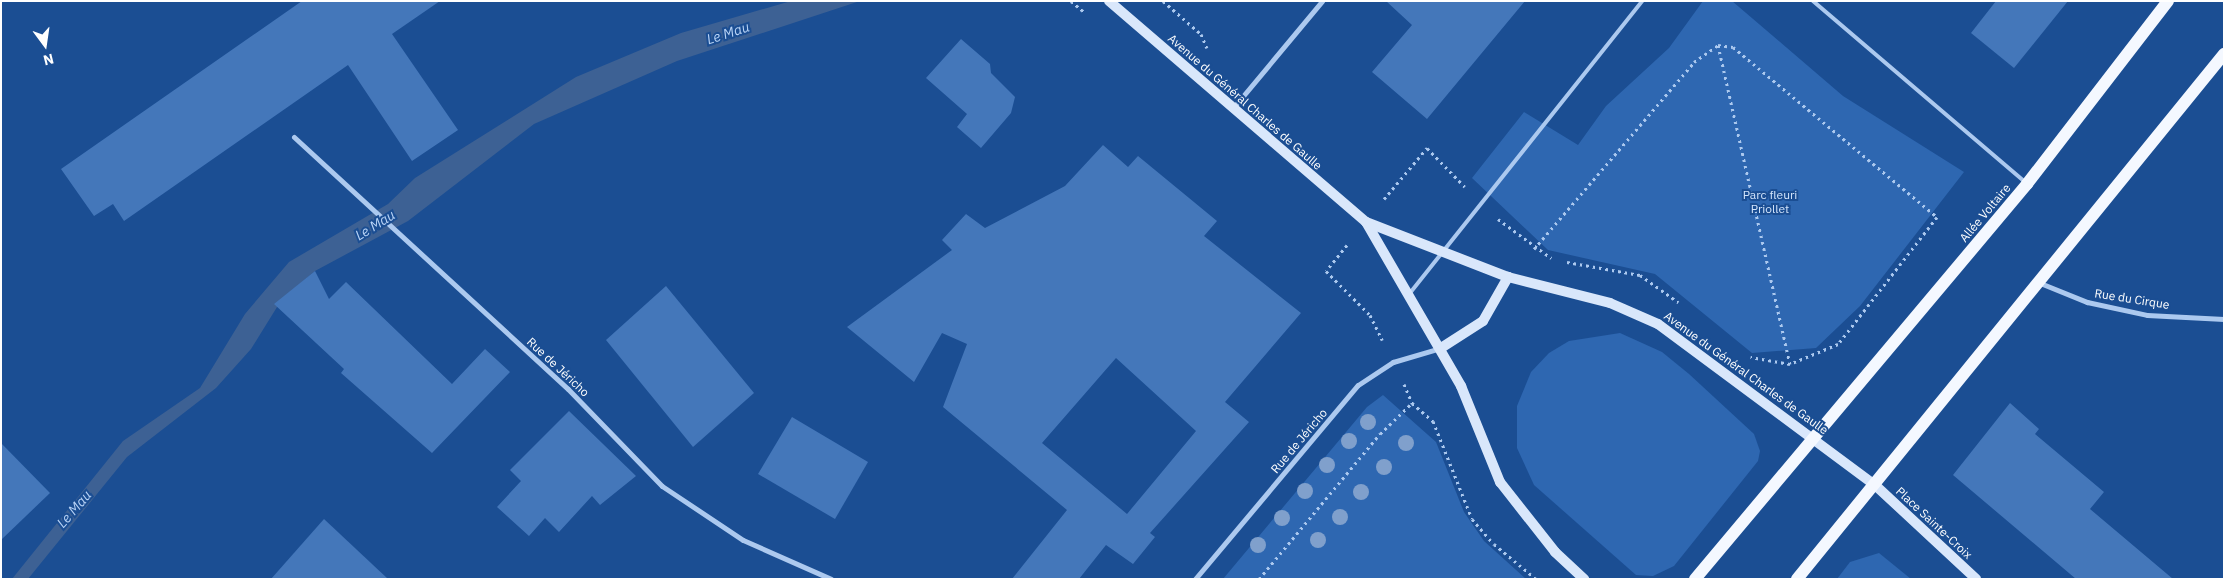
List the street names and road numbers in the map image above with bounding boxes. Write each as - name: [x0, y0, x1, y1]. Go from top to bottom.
- street label: Avenue du Général Charles de Gaulle: [1165, 31, 1325, 173]
- street label: Allée Voltaire: [1956, 181, 2014, 245]
- street label: Rue du Cirque: [2094, 286, 2170, 312]
- street label: Avenue du Général Charles de Gaulle: [1661, 309, 1831, 437]
- street label: Rue de Jéricho: [524, 334, 592, 400]
- street label: Rue de Jéricho: [1268, 406, 1330, 476]
- street label: Place Sainte-Croix: [1893, 484, 1975, 562]

